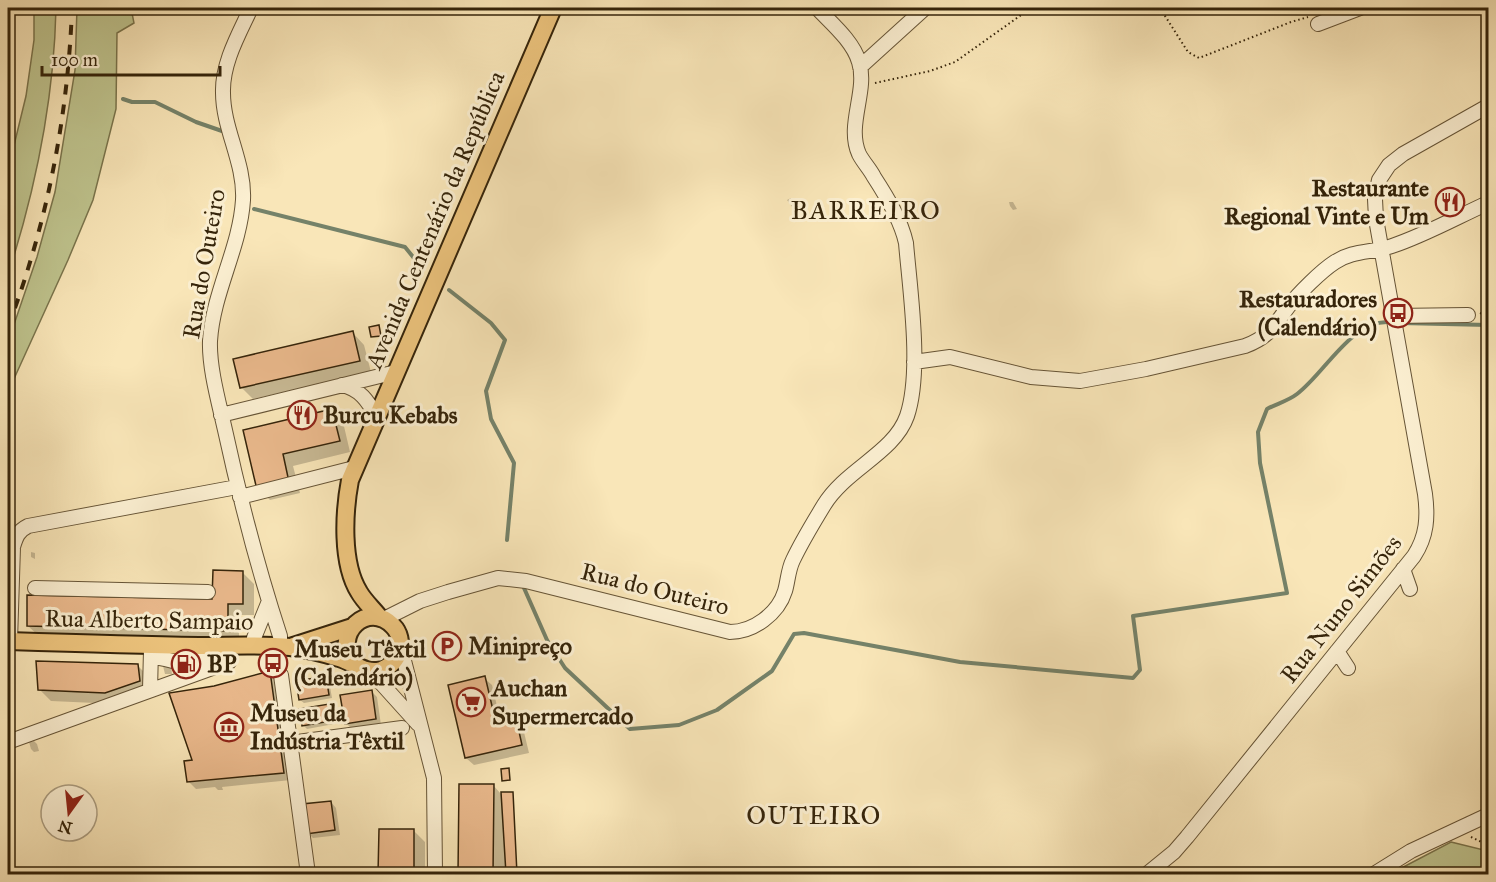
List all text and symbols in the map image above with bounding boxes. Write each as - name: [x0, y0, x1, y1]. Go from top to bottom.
- scale bar: [42, 39, 220, 77]
- text: 100 m: [51, 49, 98, 71]
- street label: Avenida Centenário da República: [358, 66, 512, 374]
- place label: Restaurante Regional Vinte e Um: [1224, 173, 1430, 231]
- restaurant icon: Restaurante Regional Vinte e Um: [1434, 186, 1466, 218]
- street label: Rua do Outeiro: [176, 187, 232, 341]
- district label: BARREIRO: [791, 194, 941, 226]
- place label: Restauradores (Calendário): [1239, 284, 1377, 342]
- bus stop icon: Restauradores (Calendário): [1382, 297, 1414, 329]
- restaurant icon: Burcu Kebabs: [286, 399, 318, 431]
- place label: Burcu Kebabs: [323, 400, 458, 430]
- street label: Rua Nuno Simões: [1274, 529, 1408, 689]
- street label: Rua do Outeiro: [578, 556, 732, 622]
- street label: Rua Alberto Sampaio: [44, 603, 254, 637]
- parking icon: Minipreço: [431, 630, 463, 662]
- place label: Minipreço: [468, 631, 572, 661]
- place label: Museu Têxtil (Calendário): [294, 634, 427, 692]
- bus stop icon: Museu Têxtil (Calendário): [257, 647, 289, 679]
- fuel station icon: BP: [170, 648, 202, 680]
- place label: BP: [207, 649, 237, 679]
- place label: Auchan Supermercado: [490, 673, 633, 731]
- supermarket icon: Auchan Supermercado: [455, 686, 487, 718]
- place label: Museu da Indústria Têxtil: [250, 698, 405, 756]
- museum icon: Museu da Indústria Têxtil: [213, 711, 245, 743]
- north arrow: [39, 783, 99, 843]
- district label: OUTEIRO: [746, 799, 882, 831]
- text: N: [56, 816, 74, 838]

